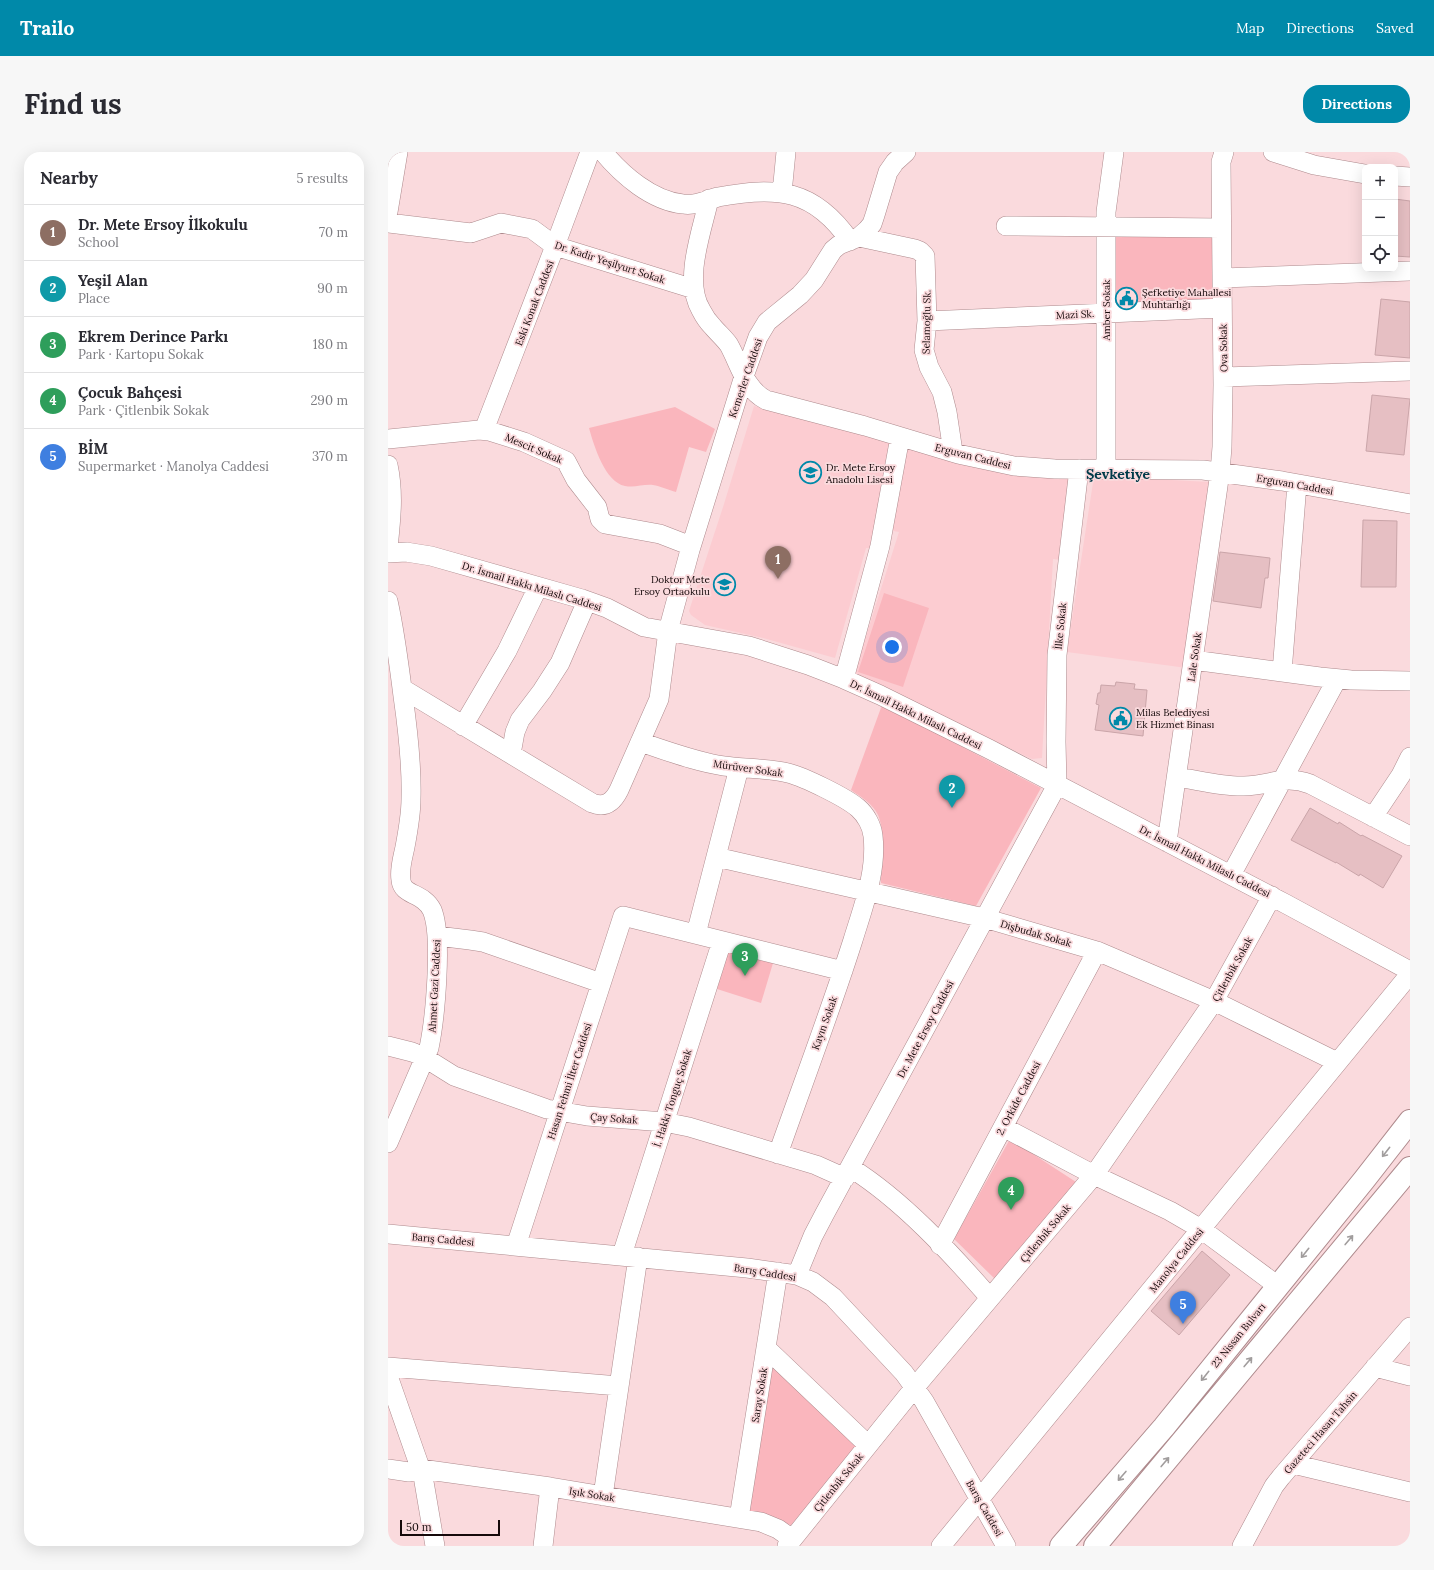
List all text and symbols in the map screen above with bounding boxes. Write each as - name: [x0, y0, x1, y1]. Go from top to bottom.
- text: Trailo: [20, 16, 74, 40]
- text: Map: [1236, 19, 1264, 37]
- text: Directions: [1286, 19, 1354, 37]
- text: Saved: [1376, 19, 1414, 37]
- button: Directions: [1303, 85, 1410, 123]
- text: Find us: [24, 86, 122, 122]
- map controls: [1362, 164, 1398, 272]
- button: +: [1362, 164, 1398, 200]
- text: Nearby: [40, 167, 98, 189]
- text: 5 results: [297, 170, 348, 187]
- button: −: [1362, 200, 1398, 236]
- text: Dr. Mete Ersoy İlkokulu: [78, 215, 248, 234]
- text: 1: [50, 224, 56, 241]
- text: 70 m: [319, 224, 348, 241]
- text: School: [78, 234, 119, 251]
- button: locate: [1362, 236, 1398, 272]
- street label: Dr. Kadir Yeşilyurt Sokak: [553, 239, 667, 287]
- street label: Eski Konak Caddesi: [512, 258, 557, 348]
- text: Yeşil Alan: [78, 271, 148, 290]
- street label: Amber Sokak: [1100, 279, 1113, 341]
- text: 2: [50, 280, 56, 297]
- text: 90 m: [317, 280, 348, 297]
- public building icon: Şefketiye Mahallesi Muhtarlığı: [1114, 285, 1140, 311]
- place label: Şefketiye Mahallesi Muhtarlığı: [1142, 286, 1232, 311]
- text: Place: [78, 290, 110, 307]
- street label: Selamoğlu Sk.: [919, 290, 934, 354]
- street label: Mazi Sk.: [1056, 307, 1095, 322]
- street label: Ova Sokak: [1217, 323, 1230, 372]
- text: Ekrem Derince Parkı: [78, 327, 228, 346]
- text: 3: [49, 336, 57, 353]
- text: 180 m: [313, 336, 348, 353]
- street label: Kemerler Caddesi: [726, 337, 765, 419]
- text: Park · Kartopu Sokak: [78, 346, 204, 363]
- text: Çocuk Bahçesi: [78, 383, 182, 402]
- text: 4: [49, 392, 57, 409]
- text: 290 m: [310, 392, 348, 409]
- text: Park · Çitlenbik Sokak: [78, 402, 209, 419]
- street label: Mescit Sokak: [503, 430, 565, 467]
- text: BİM: [78, 439, 108, 458]
- street label: Erguvan Caddesi: [934, 441, 1012, 472]
- text: 5: [49, 448, 57, 465]
- text: 370 m: [312, 448, 348, 465]
- text: Supermarket · Manolya Caddesi: [78, 458, 269, 475]
- school or university icon: Dr. Mete Ersoy Anadolu Lisesi: [798, 460, 824, 486]
- place label: Dr. Mete Ersoy Anadolu Lisesi: [825, 461, 896, 486]
- district label: Şevketiye: [1086, 465, 1151, 483]
- street label: Erguvan Caddesi: [1256, 471, 1335, 498]
- pin: 1: [765, 546, 791, 579]
- street label: Dr. İsmail Hakkı Milaslı Caddesi: [460, 559, 603, 614]
- school or university icon: Doktor Mete Ersoy Ortaokulu: [712, 572, 738, 598]
- place label: Doktor Mete Ersoy Ortaokulu: [634, 573, 711, 598]
- street label: İlke Sokak: [1052, 601, 1069, 650]
- street label: Lale Sokak: [1185, 631, 1204, 682]
- your location: [882, 637, 902, 657]
- street label: Dr. İsmail Hakkı Milaslı Caddesi: [848, 677, 984, 752]
- public building icon: Milas Belediyesi Ek Hizmet Binası: [1108, 705, 1134, 731]
- place label: Milas Belediyesi Ek Hizmet Binası: [1136, 706, 1214, 731]
- street label: Mürüver Sokak: [712, 757, 784, 780]
- pin: 2: [939, 775, 965, 808]
- street label: Dr. İsmail Hakkı Milaslı Caddesi: [1137, 823, 1273, 900]
- street label: Dişbudak Sokak: [999, 917, 1073, 950]
- street label: Çitlenbik Sokak: [1209, 934, 1256, 1004]
- street label: Ahmet Gazi Caddesi: [426, 939, 443, 1034]
- pin: 3: [732, 943, 758, 976]
- street label: Dr. Mete Ersoy Caddesi: [894, 978, 957, 1080]
- street label: Kayın Sokak: [809, 994, 840, 1052]
- street label: Hasan Fehmi İlter Caddesi: [544, 1021, 595, 1141]
- street label: İ. Hakkı Tonguç Sokak: [651, 1047, 695, 1149]
- street label: 2. Orkide Caddesi: [993, 1059, 1043, 1137]
- street label: Çay Sokak: [590, 1110, 639, 1127]
- one-way arrow: [1382, 1147, 1391, 1158]
- pin: 4: [998, 1177, 1024, 1210]
- street label: Çitlenbik Sokak: [1017, 1201, 1074, 1265]
- street label: Manolya Caddesi: [1146, 1225, 1206, 1295]
- street label: Barış Caddesi: [411, 1230, 475, 1249]
- one-way arrow: [1344, 1235, 1353, 1246]
- one-way arrow: [1300, 1248, 1309, 1259]
- street label: Barış Caddesi: [733, 1261, 797, 1284]
- pin: 5: [1170, 1291, 1196, 1324]
- street label: 23 Nissan Bulvarı: [1208, 1300, 1268, 1370]
- one-way arrow: [1244, 1357, 1253, 1367]
- street label: Saray Sokak: [749, 1366, 770, 1423]
- one-way arrow: [1201, 1370, 1210, 1381]
- street label: Gazeteci Hasan Tahsin: [1281, 1388, 1360, 1476]
- street label: Çitlenbik Sokak: [811, 1450, 867, 1514]
- one-way arrow: [1161, 1457, 1170, 1467]
- one-way arrow: [1117, 1470, 1126, 1481]
- street label: Barış Caddesi: [963, 1478, 1006, 1539]
- street label: Işık Sokak: [568, 1484, 616, 1505]
- scale bar: [400, 1518, 500, 1537]
- text: 50 m: [406, 1520, 432, 1534]

